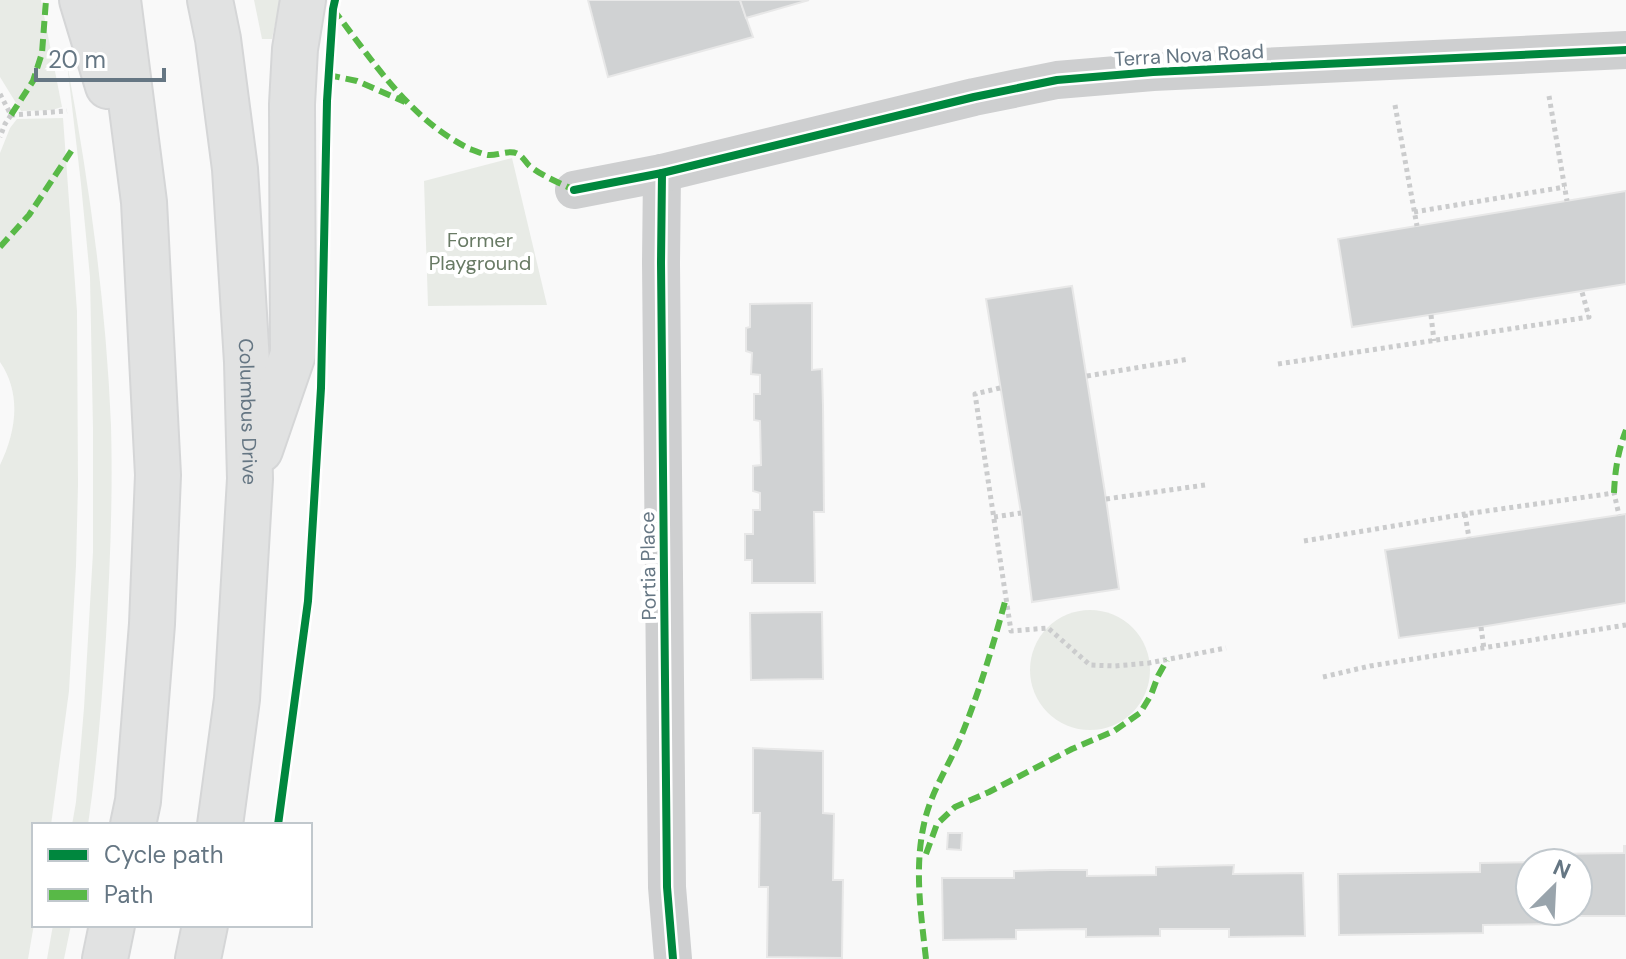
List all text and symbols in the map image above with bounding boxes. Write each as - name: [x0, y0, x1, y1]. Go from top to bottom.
- scale bar: [36, 32, 164, 82]
- street label: Terra Nova Road: [1114, 38, 1264, 72]
- text: 20 m: [48, 44, 106, 75]
- park label: Former Playground: [429, 227, 531, 276]
- street label: Columbus Drive: [233, 338, 263, 486]
- street label: Portia Place: [634, 511, 662, 621]
- legend: [32, 823, 312, 927]
- text: Cycle path: [104, 839, 223, 870]
- north arrow: [1514, 847, 1594, 927]
- text: N: [1549, 853, 1575, 886]
- text: Path: [104, 879, 153, 910]

